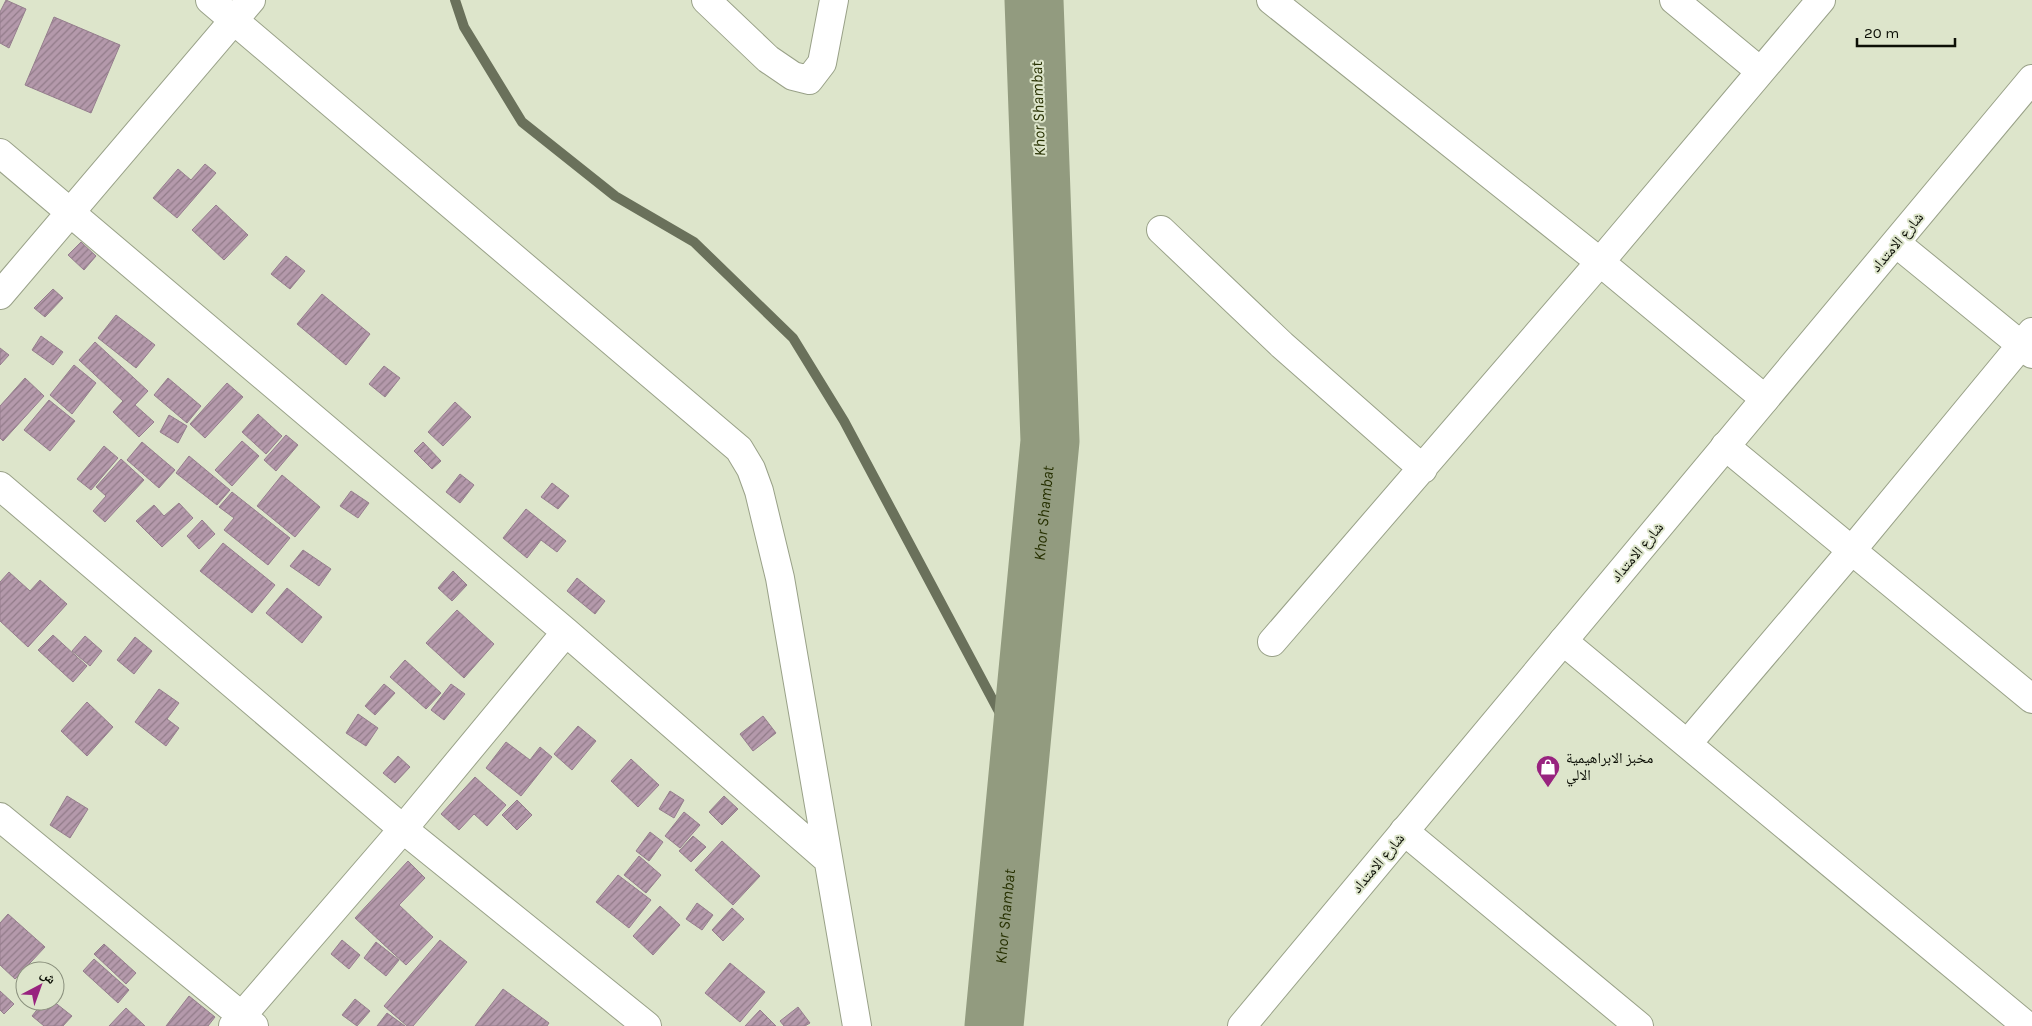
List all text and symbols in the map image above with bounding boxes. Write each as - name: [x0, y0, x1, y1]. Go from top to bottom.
- scale bar: [1857, 15, 1954, 47]
- text: 20 m: [1864, 24, 1899, 42]
- water label: Khor Shambat: [1027, 61, 1049, 157]
- street label: شارع الامتداد: [1867, 208, 1928, 276]
- water label: Khor Shambat: [1029, 464, 1057, 562]
- street label: شارع الامتداد: [1607, 518, 1668, 586]
- place label: مخبز الابراهيمية الالي: [1566, 749, 1653, 787]
- shop icon: مخبز الابراهيمية الالي: [1535, 754, 1561, 788]
- street label: شارع الامتداد: [1348, 829, 1409, 897]
- water label: Khor Shambat: [990, 868, 1019, 965]
- north arrow: [15, 961, 65, 1011]
- text: ش: [37, 965, 59, 988]

